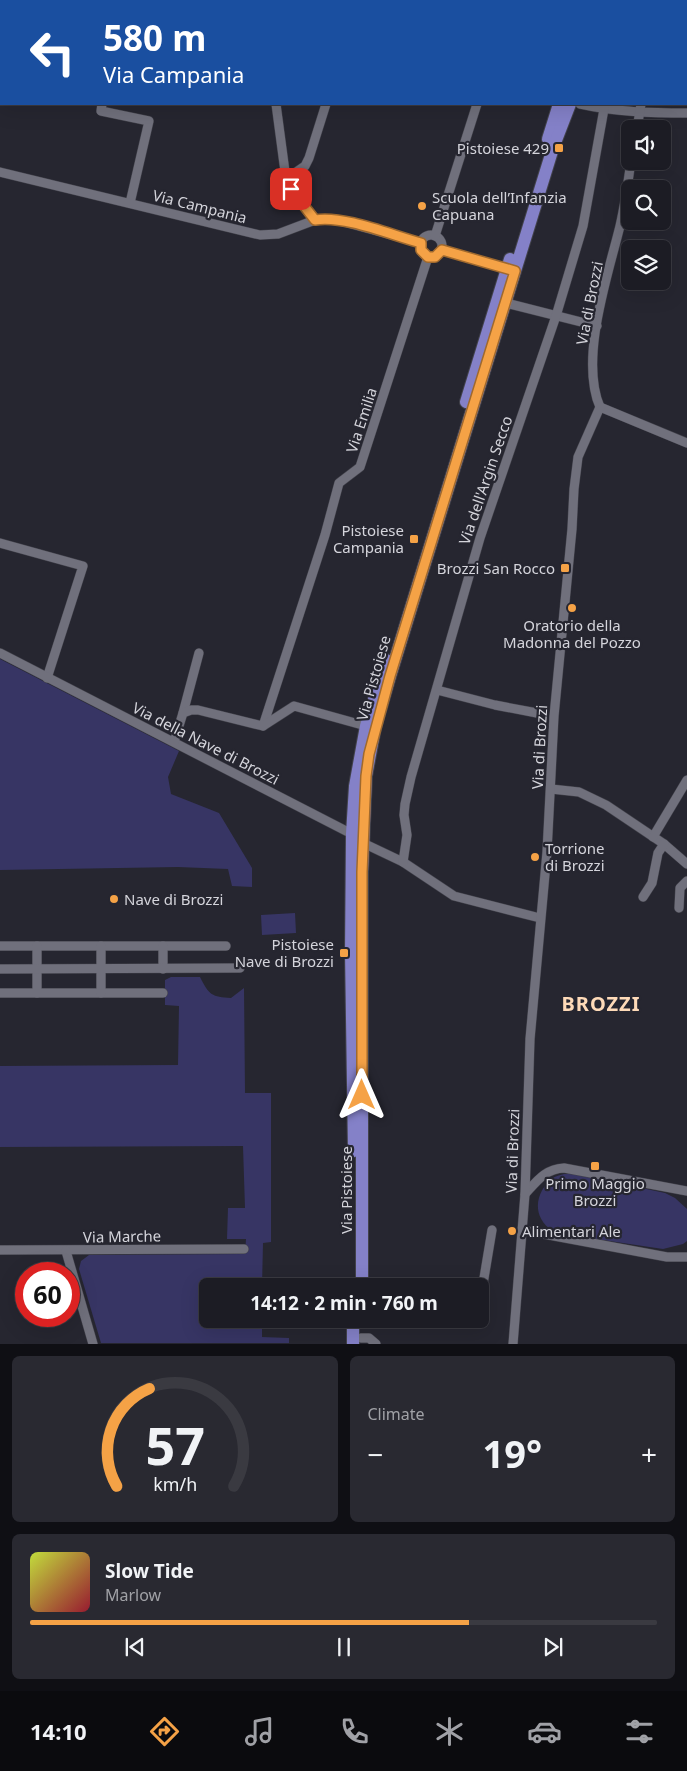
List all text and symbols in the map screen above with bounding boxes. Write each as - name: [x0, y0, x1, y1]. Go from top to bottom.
- text: 580 m: [103, 14, 206, 61]
- icon: left: [20, 20, 85, 85]
- text: Via Campania: [103, 59, 244, 89]
- map controls: [621, 120, 671, 290]
- button: sound: [621, 120, 671, 170]
- place label: Pistoiese 429: [457, 138, 549, 158]
- marker: Pistoiese 429: [553, 142, 565, 154]
- pin: [270, 168, 312, 210]
- icon: arrive: [277, 175, 305, 203]
- button: search: [621, 180, 671, 230]
- street label: Via Campania: [151, 185, 249, 227]
- place label: Scuola dell’Infanzia Capuana: [432, 187, 567, 224]
- marker: Scuola dell’Infanzia Capuana: [416, 200, 428, 212]
- button: layers: [621, 240, 671, 290]
- street label: Via di Brozzi: [571, 260, 607, 346]
- street label: Via Emilia: [341, 385, 381, 455]
- street label: Via dell'Argin Secco: [454, 413, 516, 547]
- place label: Pistoiese Campania: [333, 520, 404, 557]
- marker: Pistoiese Campania: [408, 533, 420, 545]
- place label: Brozzi San Rocco: [437, 558, 555, 578]
- marker: Brozzi San Rocco: [559, 562, 571, 574]
- marker: Oratorio della Madonna del Pozzo: [566, 602, 578, 614]
- place label: Oratorio della Madonna del Pozzo: [503, 615, 641, 652]
- street label: Via Pistoiese: [351, 633, 395, 723]
- street label: Via della Nave di Brozzi: [129, 697, 283, 789]
- street label: Via di Brozzi: [527, 704, 551, 790]
- place label: Torrione di Brozzi: [545, 838, 605, 875]
- marker: Torrione di Brozzi: [529, 851, 541, 863]
- place label: Nave di Brozzi: [124, 889, 223, 909]
- marker: Nave di Brozzi: [108, 893, 120, 905]
- place label: Pistoiese Nave di Brozzi: [235, 934, 334, 971]
- marker: Pistoiese Nave di Brozzi: [338, 947, 350, 959]
- district label: BROZZI: [562, 990, 640, 1017]
- position arrow: [335, 1068, 387, 1120]
- street label: Via di Brozzi: [501, 1108, 523, 1194]
- street label: Via Pistoiese: [336, 1146, 356, 1234]
- marker: Primo Maggio Brozzi: [589, 1160, 601, 1172]
- place label: Primo Maggio Brozzi: [545, 1173, 645, 1210]
- place label: Alimentari Ale: [522, 1221, 621, 1241]
- street label: Via Marche: [83, 1225, 161, 1247]
- marker: Alimentari Ale: [506, 1225, 518, 1237]
- speed limit sign: 60: [15, 1262, 80, 1327]
- text: 14:12 · 2 min · 760 m: [250, 1290, 438, 1316]
- text: Climate: [368, 1403, 425, 1425]
- text: 57: [145, 1409, 205, 1480]
- text: 19°: [482, 1427, 542, 1479]
- text: −: [368, 1435, 384, 1473]
- text: +: [641, 1435, 657, 1473]
- text: km/h: [153, 1472, 197, 1496]
- text: Slow Tide: [105, 1558, 194, 1584]
- text: Marlow: [105, 1584, 161, 1606]
- icon: previous: [121, 1633, 149, 1661]
- icon: pause: [330, 1633, 358, 1661]
- icon: next: [539, 1633, 567, 1661]
- icon: directions: [147, 1714, 182, 1749]
- icon: music: [242, 1714, 277, 1749]
- icon: phone: [337, 1714, 372, 1749]
- icon: climate: [432, 1714, 467, 1749]
- icon: car: [527, 1714, 562, 1749]
- icon: filters: [622, 1714, 657, 1749]
- text: 14:10: [30, 1716, 87, 1746]

